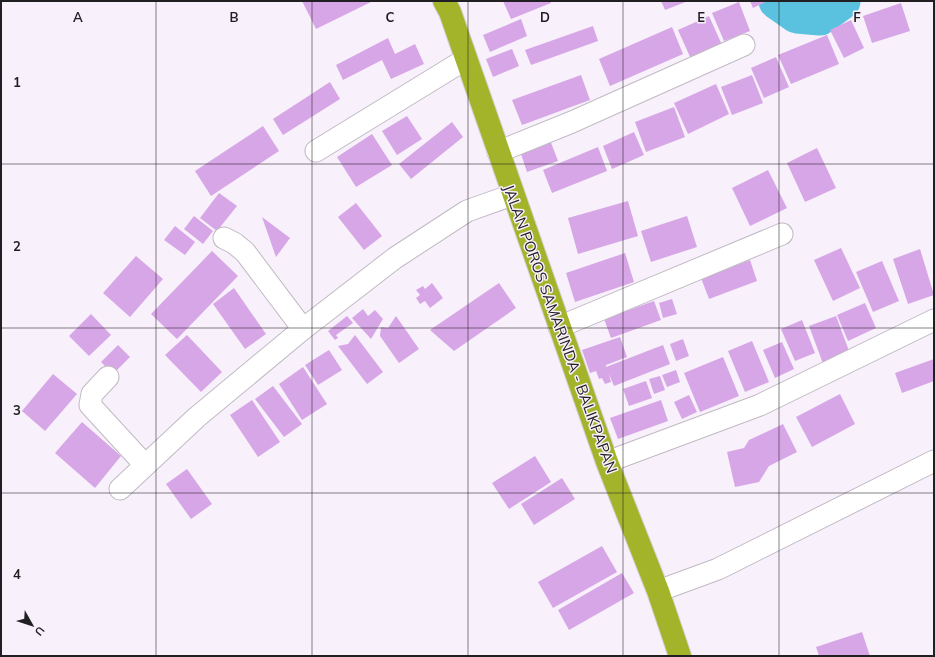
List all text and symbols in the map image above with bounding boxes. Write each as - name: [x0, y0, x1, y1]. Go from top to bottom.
- text: A: [73, 9, 83, 25]
- text: B: [230, 9, 239, 25]
- text: C: [386, 9, 395, 25]
- text: D: [540, 9, 550, 25]
- text: E: [697, 9, 705, 25]
- text: F: [853, 9, 861, 25]
- text: 1: [13, 74, 21, 90]
- street label: JALAN POROS SAMARINDA - BALIKPAPAN: [499, 182, 622, 476]
- text: 2: [13, 238, 21, 254]
- text: 3: [13, 402, 21, 418]
- text: 4: [13, 566, 21, 582]
- north arrow: [12, 605, 52, 645]
- text: U: [32, 624, 48, 639]

